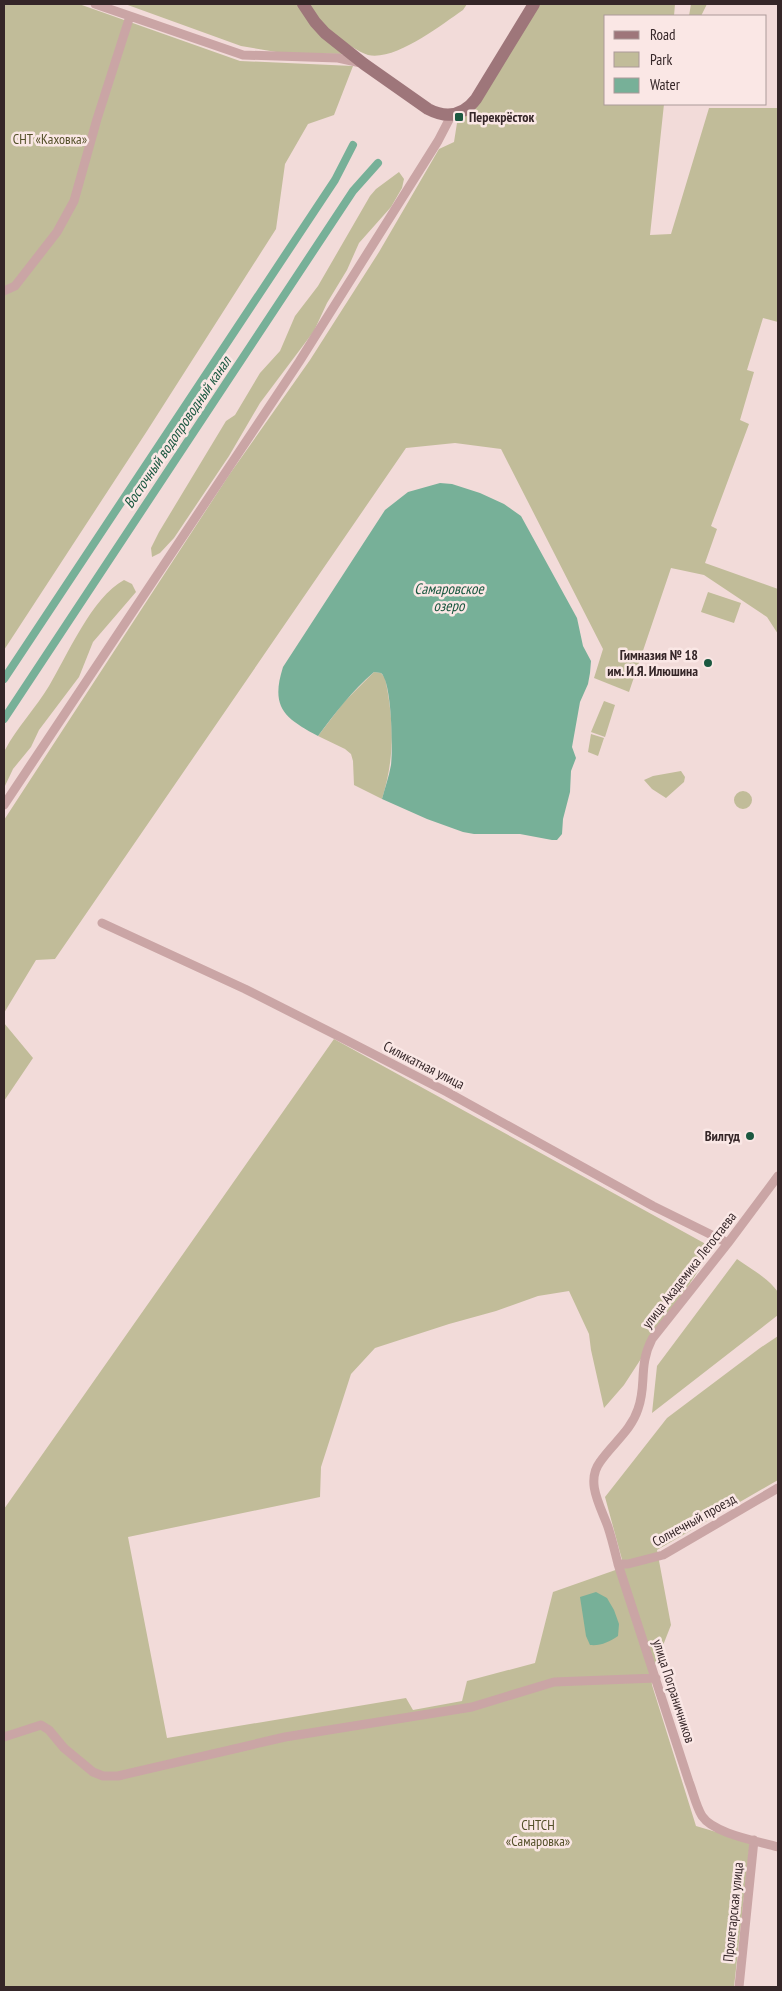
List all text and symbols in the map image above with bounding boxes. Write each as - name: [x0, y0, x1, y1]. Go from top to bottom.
- legend: [604, 15, 767, 105]
- text: Road: [650, 25, 676, 44]
- text: Park: [650, 50, 672, 69]
- text: Water: [650, 75, 681, 94]
- place label: Перекрёсток: [469, 108, 534, 126]
- marker: Перекрёсток: [453, 111, 465, 123]
- park label: СНТ «Каховка»: [13, 130, 87, 148]
- water label: Восточный водопроводный канал: [119, 351, 236, 512]
- water label: Самаровское озеро: [414, 579, 485, 615]
- place label: Гимназия № 18 им. И.Я. Илюшина: [607, 646, 698, 680]
- marker: Гимназия № 18 им. И.Я. Илюшина: [702, 657, 714, 669]
- street label: Силикатная улица: [380, 1037, 468, 1093]
- place label: Вилгуд: [705, 1127, 740, 1145]
- marker: Вилгуд: [744, 1130, 756, 1142]
- street label: улица Академика Легостаева: [638, 1208, 740, 1332]
- street label: Солнечный проезд: [649, 1490, 739, 1550]
- street label: улица Пограничников: [649, 1637, 699, 1745]
- park label: СНТСН «Самаровка»: [506, 1816, 570, 1850]
- street label: Пролетарская улица: [719, 1861, 747, 1963]

